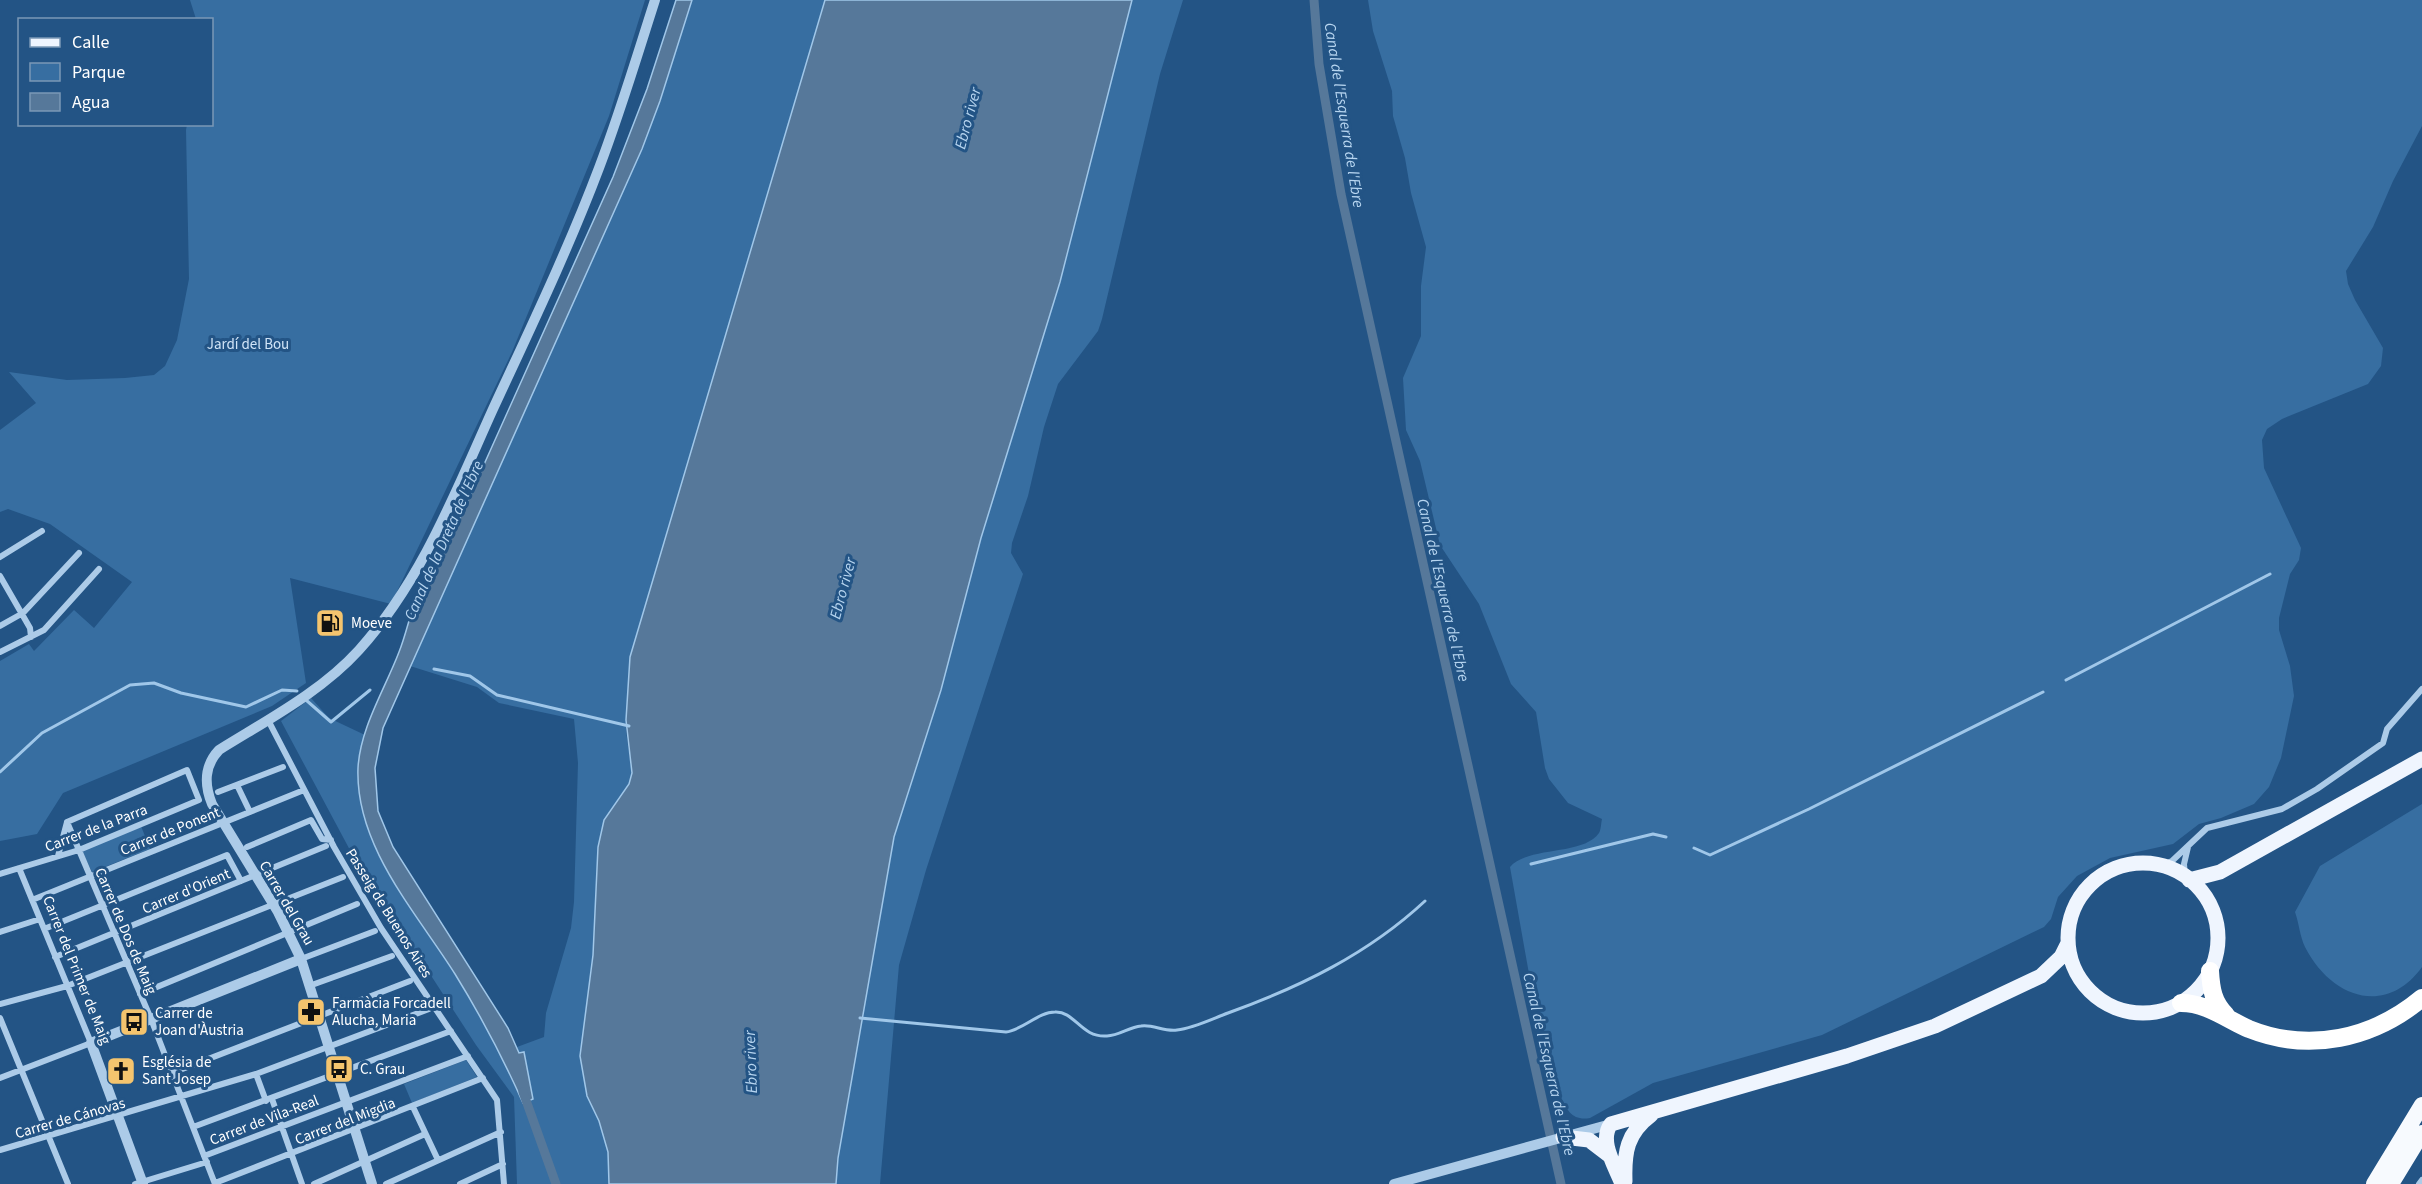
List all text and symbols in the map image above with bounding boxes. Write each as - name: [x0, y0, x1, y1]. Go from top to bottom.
- legend: [18, 18, 213, 126]
- water label: Canal de l'Esquerra de l'Ebre: [1318, 21, 1370, 210]
- text: Calle: [72, 30, 110, 55]
- text: Parque: [72, 60, 125, 85]
- water label: Ebro river: [949, 84, 987, 151]
- text: Agua: [72, 90, 110, 115]
- park label: Jardí del Bou: [207, 334, 289, 355]
- water label: Canal de la Dreta de l'Ebre: [399, 457, 489, 624]
- water label: Canal de l'Esquerra de l'Ebre: [1411, 497, 1475, 684]
- water label: Ebro river: [824, 554, 862, 621]
- fuel station icon: Moeve: [314, 607, 346, 639]
- place label: Moeve: [351, 613, 392, 634]
- street label: Carrer de la Parra: [42, 799, 150, 858]
- street label: Carrer de Ponent: [117, 802, 223, 861]
- street label: Passeig de Buenos Aires: [340, 844, 437, 982]
- street label: Carrer del Grau: [254, 857, 319, 949]
- street label: Carrer d'Orient: [139, 863, 233, 919]
- street label: Carrer de Dos de Maig: [89, 865, 162, 998]
- street label: Carrer del Primer de Maig: [37, 893, 116, 1048]
- water label: Canal de l'Esquerra de l'Ebre: [1517, 971, 1581, 1158]
- place label: Farmàcia Forcadell Alucha, Maria: [332, 993, 451, 1031]
- pharmacy icon: Farmàcia Forcadell Alucha, Maria: [295, 996, 327, 1028]
- place label: Carrer de Joan d'Àustria: [155, 1003, 244, 1041]
- bus stop icon: Carrer de Joan d'Àustria: [118, 1006, 150, 1038]
- water label: Ebro river: [739, 1029, 763, 1094]
- place label: Església de Sant Josep: [142, 1052, 211, 1090]
- bus stop icon: C. Grau: [323, 1053, 355, 1085]
- church icon: Església de Sant Josep: [105, 1055, 137, 1087]
- place label: C. Grau: [360, 1059, 405, 1080]
- street label: Carrer de Vila-Real: [207, 1090, 322, 1151]
- street label: Carrer de Cánovas: [13, 1093, 128, 1144]
- street label: Carrer del Migdia: [292, 1093, 398, 1150]

